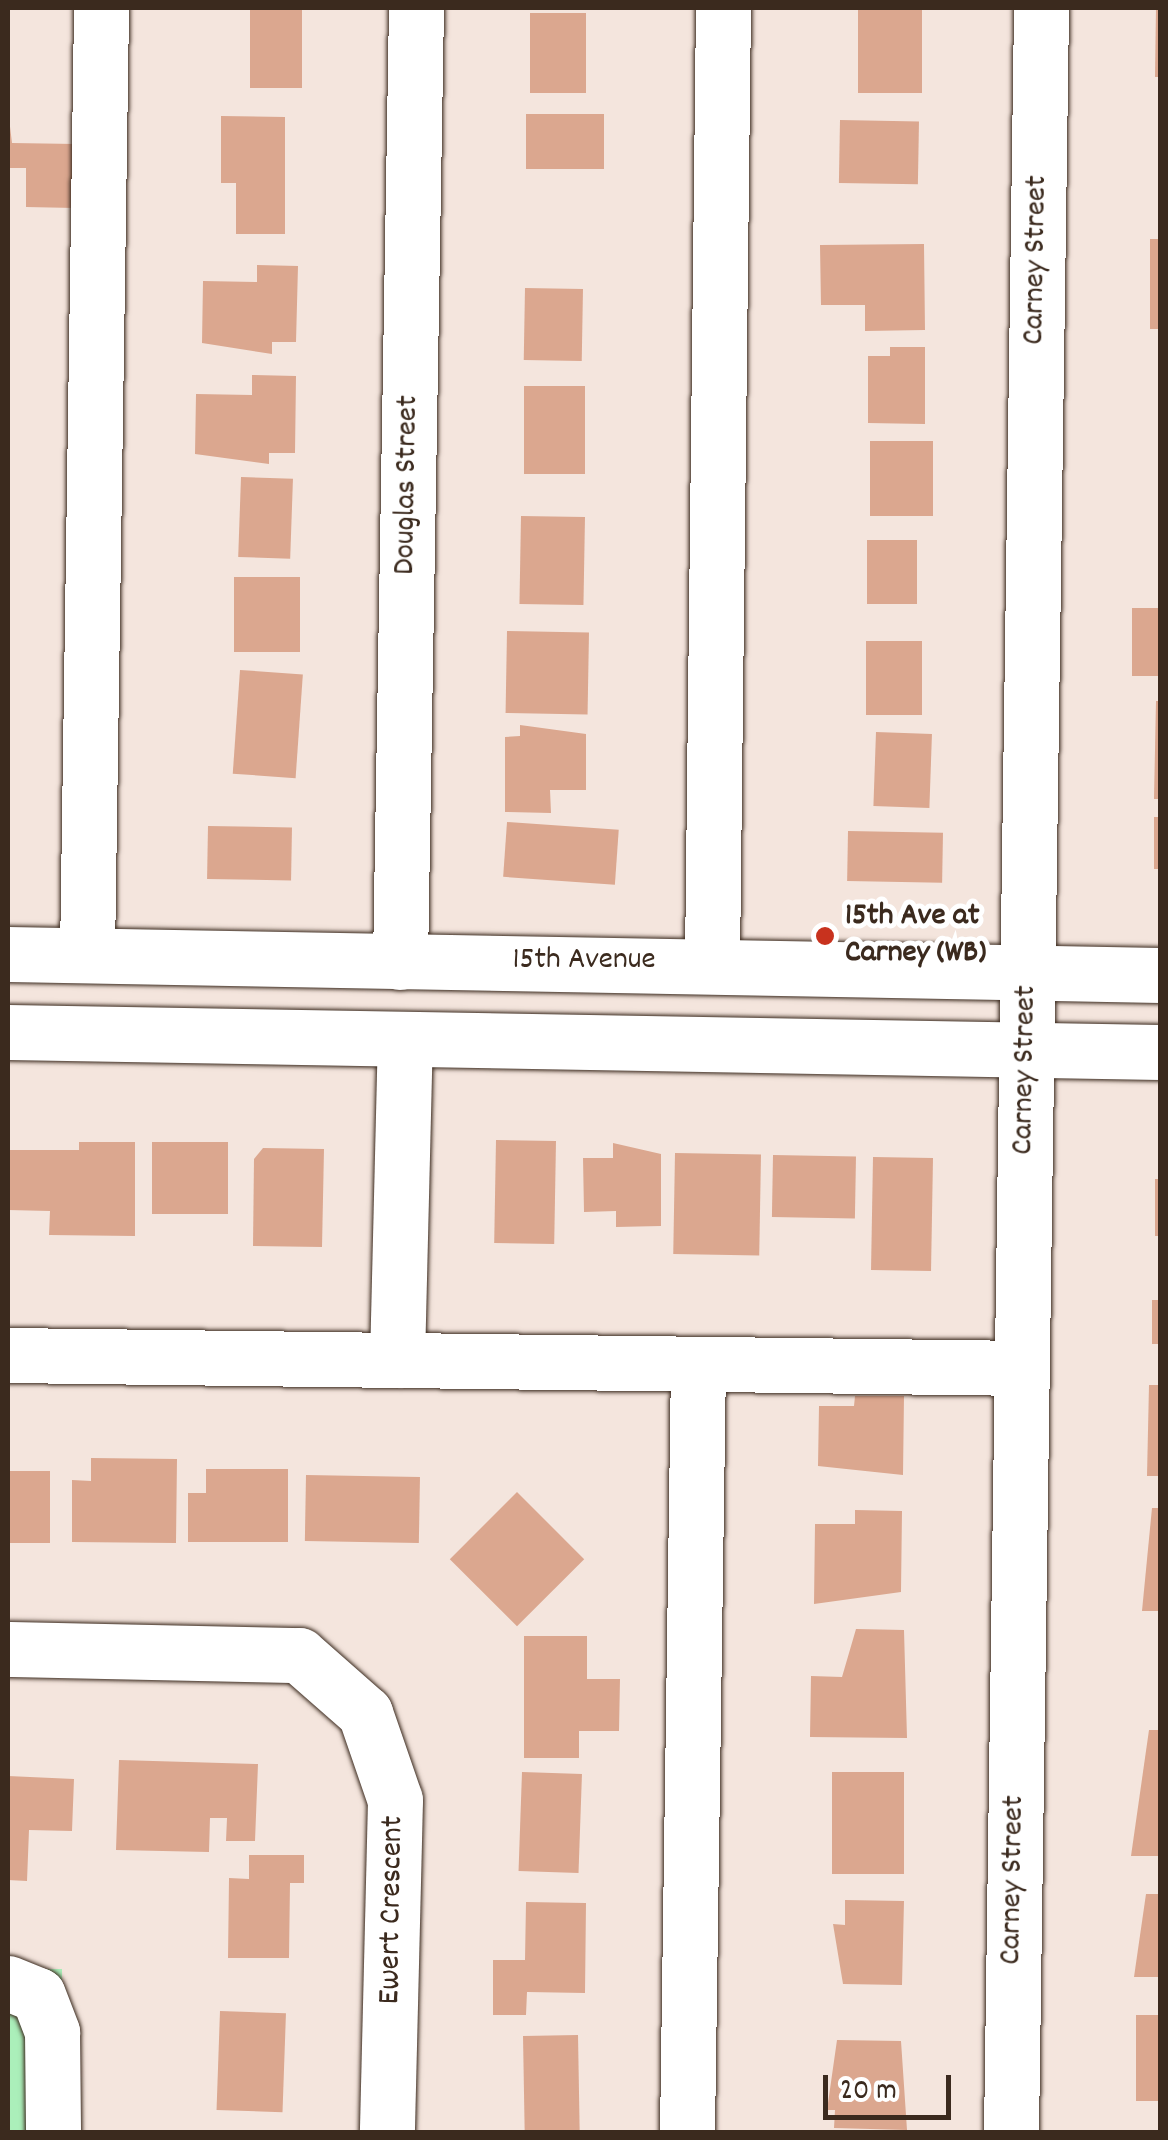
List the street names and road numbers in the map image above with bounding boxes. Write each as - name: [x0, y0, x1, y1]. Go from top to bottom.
- street label: Carney Street: [1016, 175, 1058, 345]
- street label: Douglas Street: [387, 395, 429, 575]
- street label: 15th Avenue: [512, 942, 656, 980]
- street label: Carney Street: [1005, 985, 1047, 1155]
- street label: Carney Street: [993, 1795, 1035, 1965]
- street label: Ewert Crescent: [372, 1815, 414, 2005]

